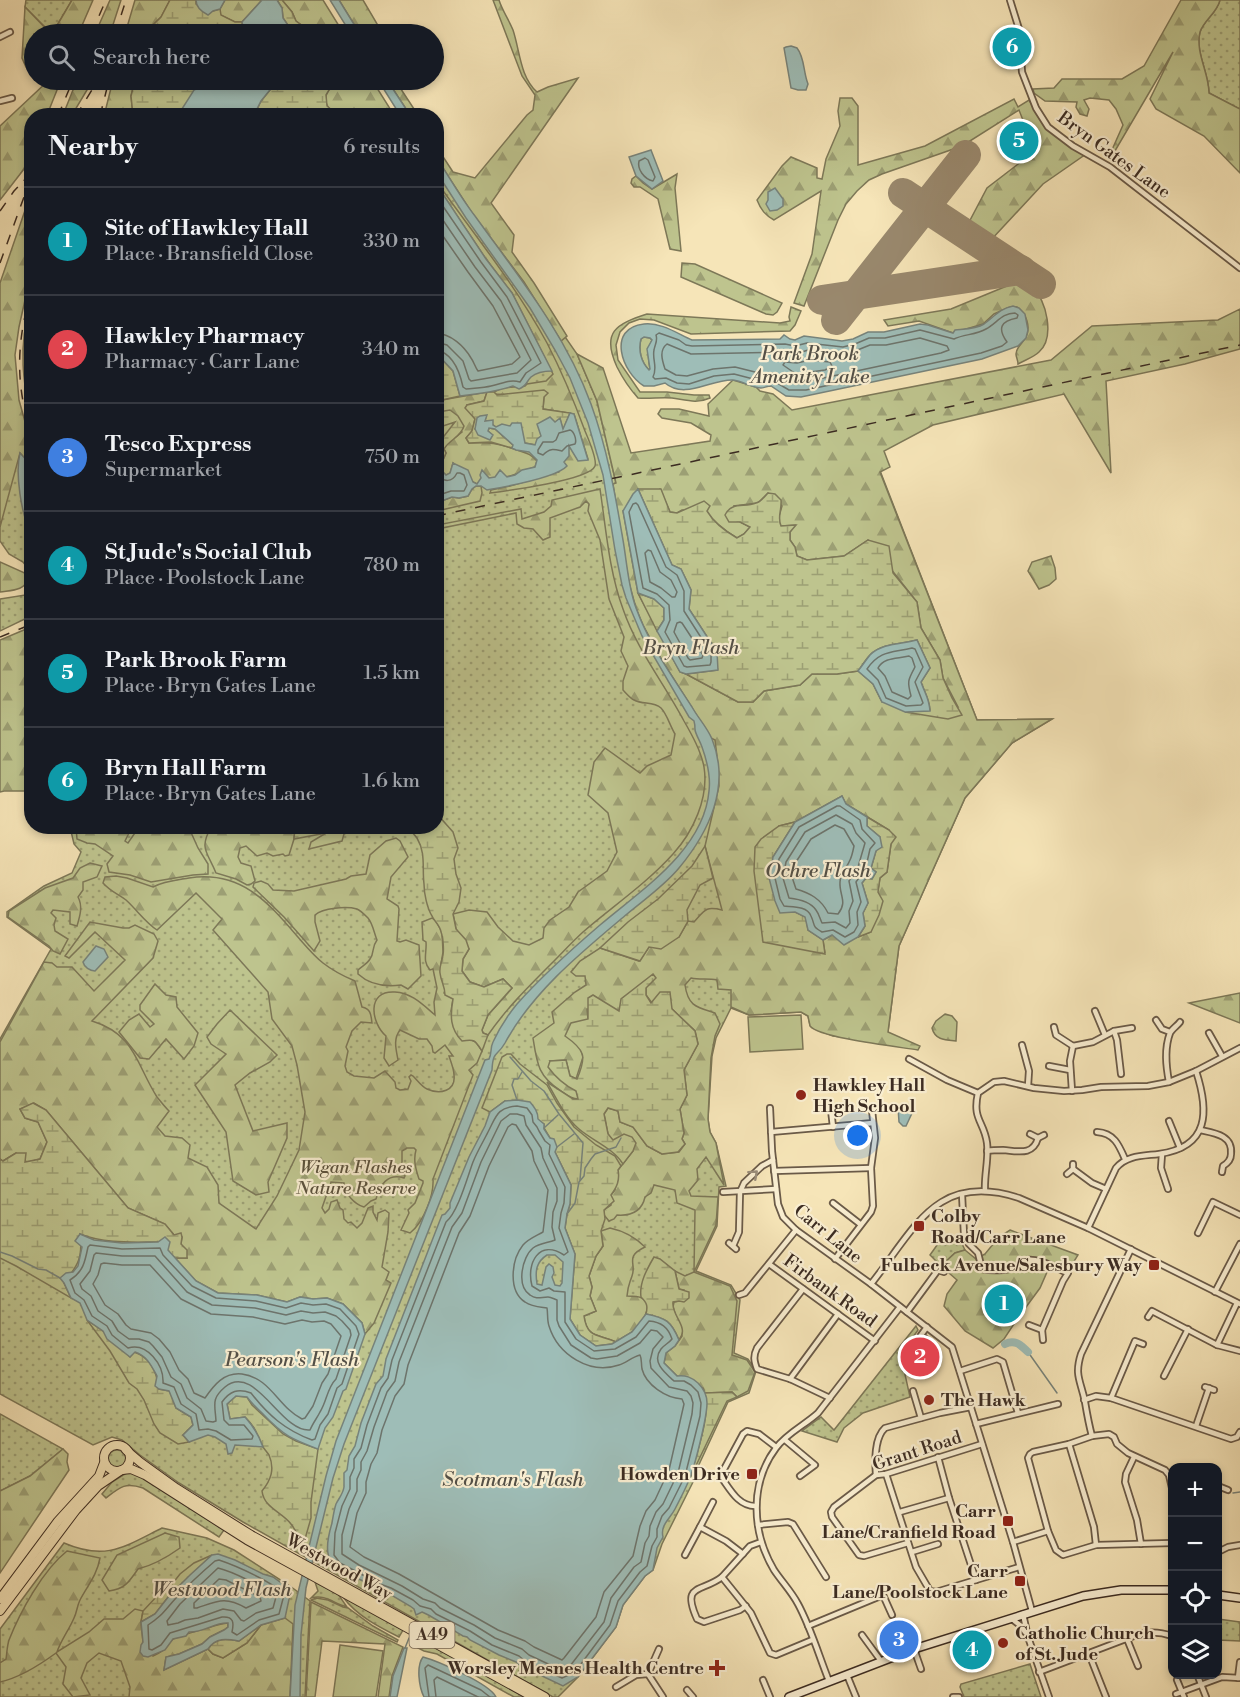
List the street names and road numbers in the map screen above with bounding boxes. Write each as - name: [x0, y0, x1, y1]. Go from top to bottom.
- street label: Bryn Gates Lane: [1052, 106, 1175, 204]
- street label: Carr Lane: [789, 1199, 867, 1269]
- street label: Firbank Road: [779, 1249, 882, 1333]
- street label: Grant Road: [869, 1426, 965, 1476]
- street label: Westwood Way: [281, 1528, 396, 1606]
- road number: A49: [410, 1622, 454, 1648]

